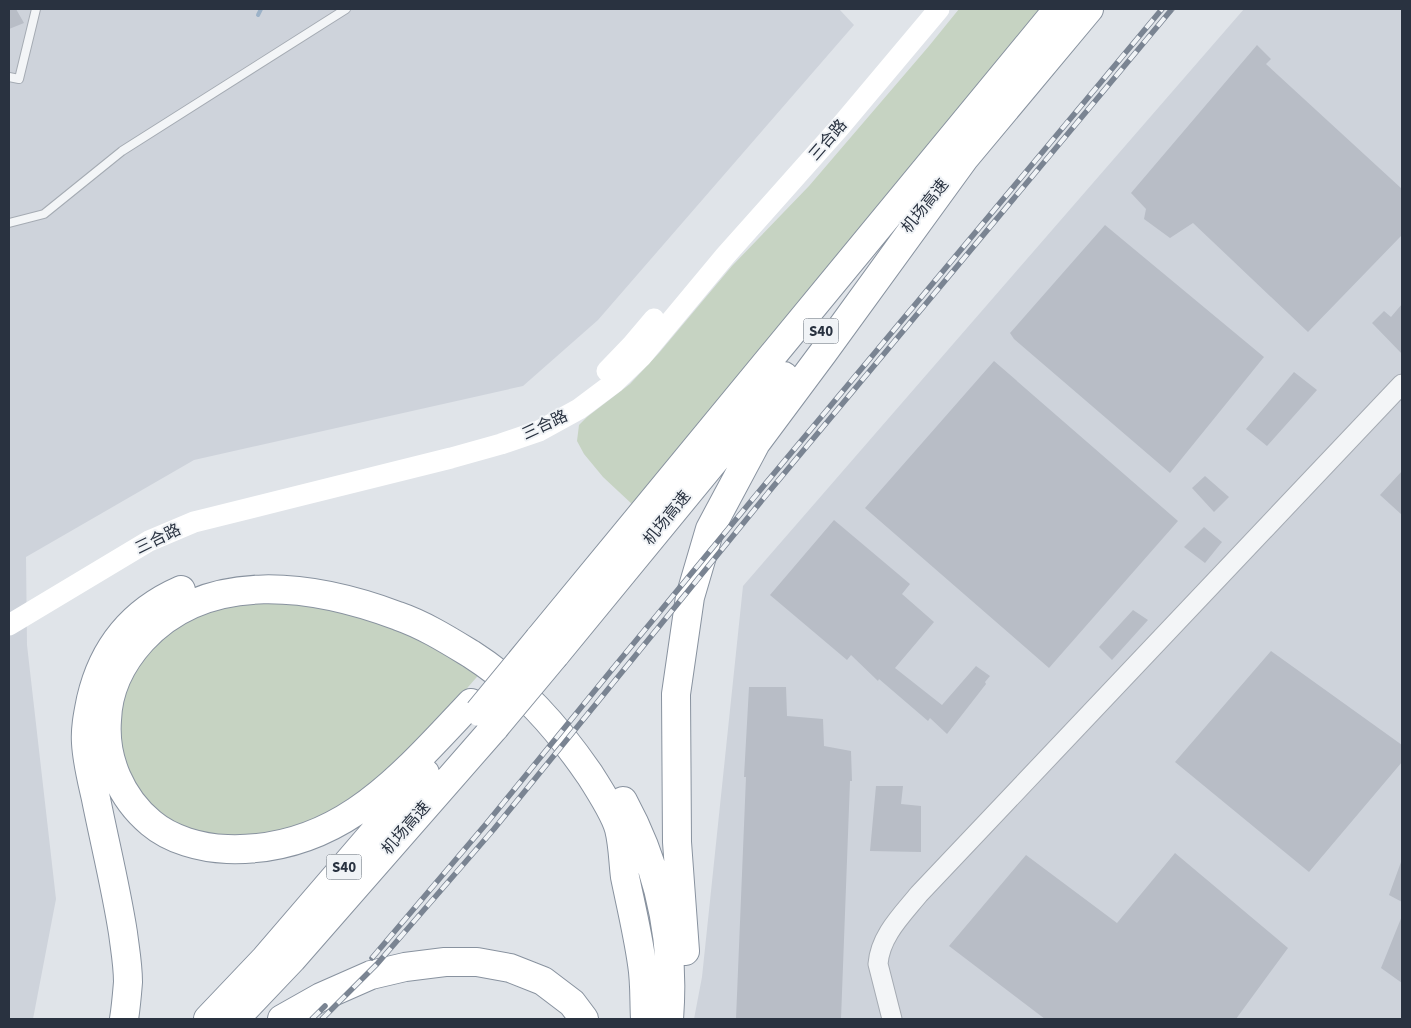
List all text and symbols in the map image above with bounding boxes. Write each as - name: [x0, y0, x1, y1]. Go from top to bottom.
- street label: 三合路: [804, 115, 852, 165]
- street label: 机场高速: [896, 174, 954, 238]
- road number: S40: [804, 318, 838, 344]
- street label: 三合路: [519, 405, 571, 445]
- street label: 机场高速: [638, 486, 696, 550]
- street label: 三合路: [132, 519, 184, 559]
- street label: 机场高速: [377, 797, 435, 859]
- road number: S40: [326, 854, 362, 880]

